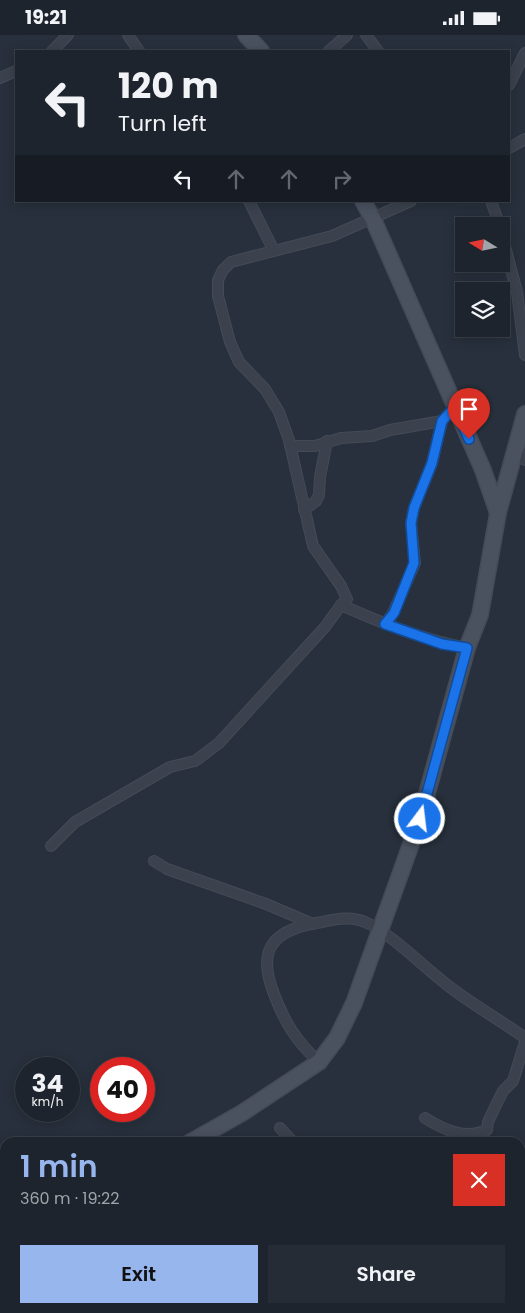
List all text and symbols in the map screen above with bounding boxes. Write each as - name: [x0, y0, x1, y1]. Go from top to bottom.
- text: 19:21: [25, 4, 67, 31]
- text: 120 m: [118, 61, 218, 110]
- icon: left: [35, 70, 100, 135]
- text: Turn left: [118, 108, 206, 139]
- icon: left: [169, 165, 197, 193]
- icon: ahead: [222, 165, 250, 193]
- icon: ahead: [275, 165, 303, 193]
- icon: right: [328, 165, 356, 193]
- north arrow: [455, 217, 510, 273]
- map controls: [455, 217, 510, 337]
- button: layers: [455, 282, 510, 337]
- pin: [448, 388, 490, 439]
- icon: arrive: [455, 395, 483, 423]
- position arrow: [393, 792, 445, 844]
- speed limit sign: 40: [90, 1057, 155, 1122]
- text: 34: [31, 1066, 64, 1101]
- text: km/h: [32, 1093, 63, 1110]
- text: 1 min: [20, 1145, 98, 1188]
- button: close: [453, 1154, 505, 1206]
- text: 360 m · 19:22: [20, 1187, 119, 1210]
- button: Exit: [20, 1245, 258, 1303]
- button: Share: [268, 1245, 505, 1303]

